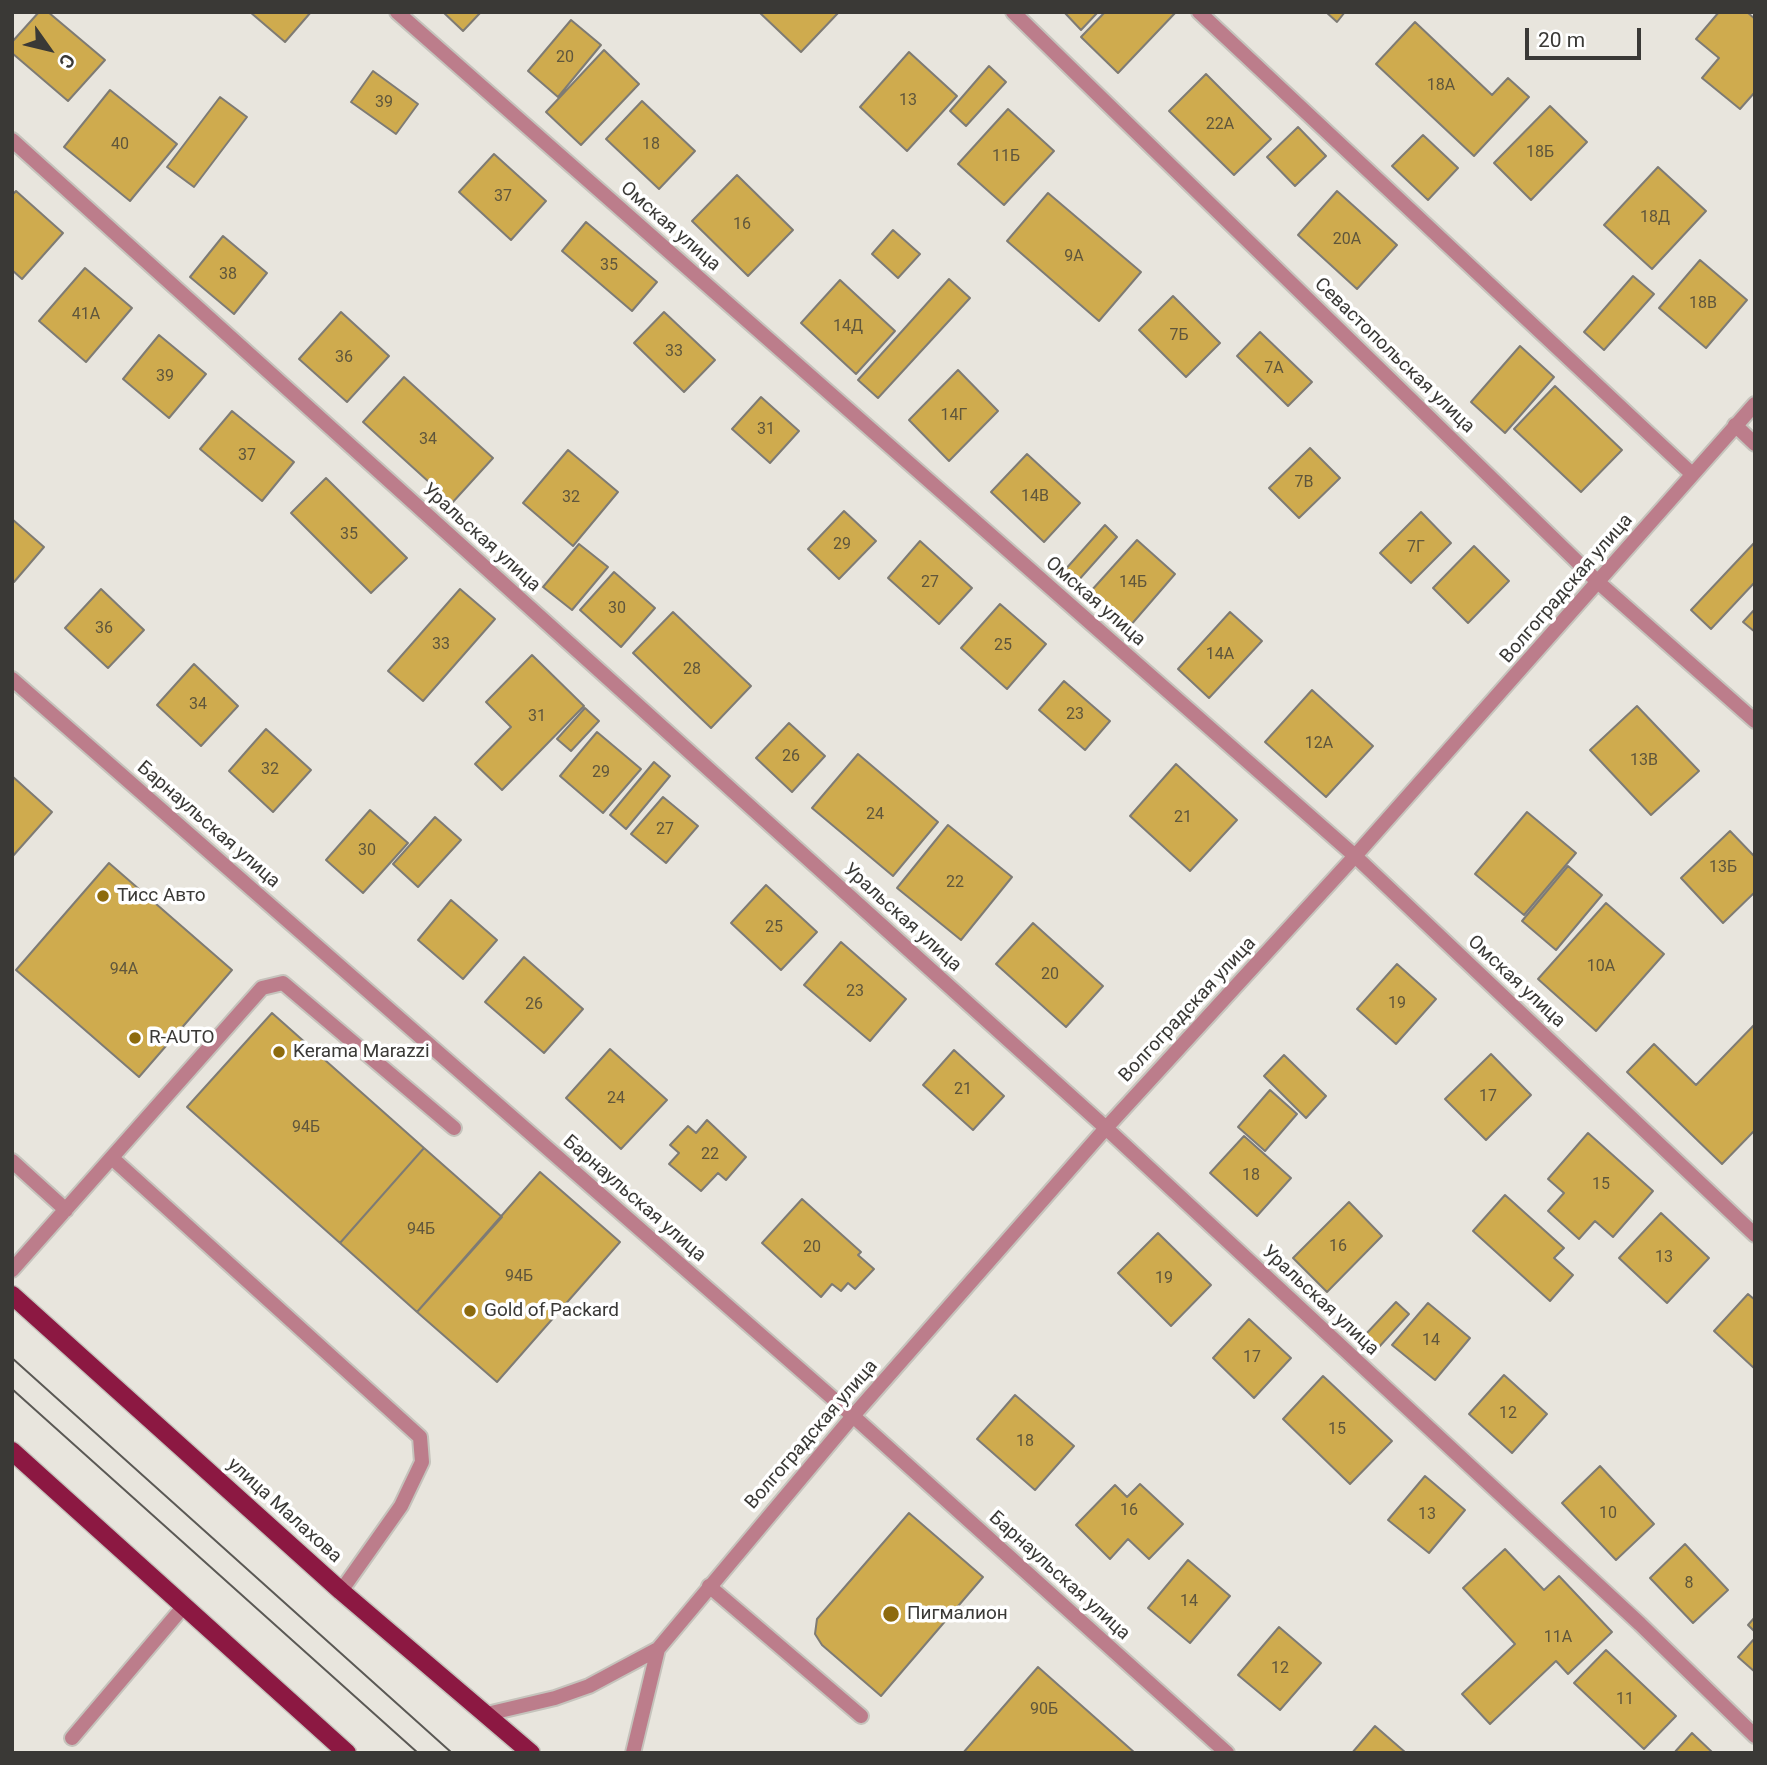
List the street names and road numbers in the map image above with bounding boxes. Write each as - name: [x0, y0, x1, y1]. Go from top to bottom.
- street label: Омская улица: [615, 177, 725, 277]
- street label: Севастопольская улица: [1309, 273, 1479, 439]
- street label: Уральская улица: [417, 479, 545, 597]
- street label: Волгоградская улица: [1496, 510, 1638, 668]
- street label: Омская улица: [1040, 552, 1150, 652]
- street label: Барнаульская улица: [132, 757, 284, 893]
- street label: Уральская улица: [838, 859, 966, 977]
- street label: Омская улица: [1463, 931, 1569, 1033]
- street label: Волгоградская улица: [1115, 933, 1261, 1087]
- street label: Барнаульская улица: [558, 1131, 710, 1267]
- street label: Уральская улица: [1257, 1241, 1383, 1361]
- street label: Волгоградская улица: [741, 1356, 883, 1514]
- street label: улица Малахова: [222, 1454, 346, 1568]
- street label: Барнаульская улица: [984, 1507, 1134, 1645]

